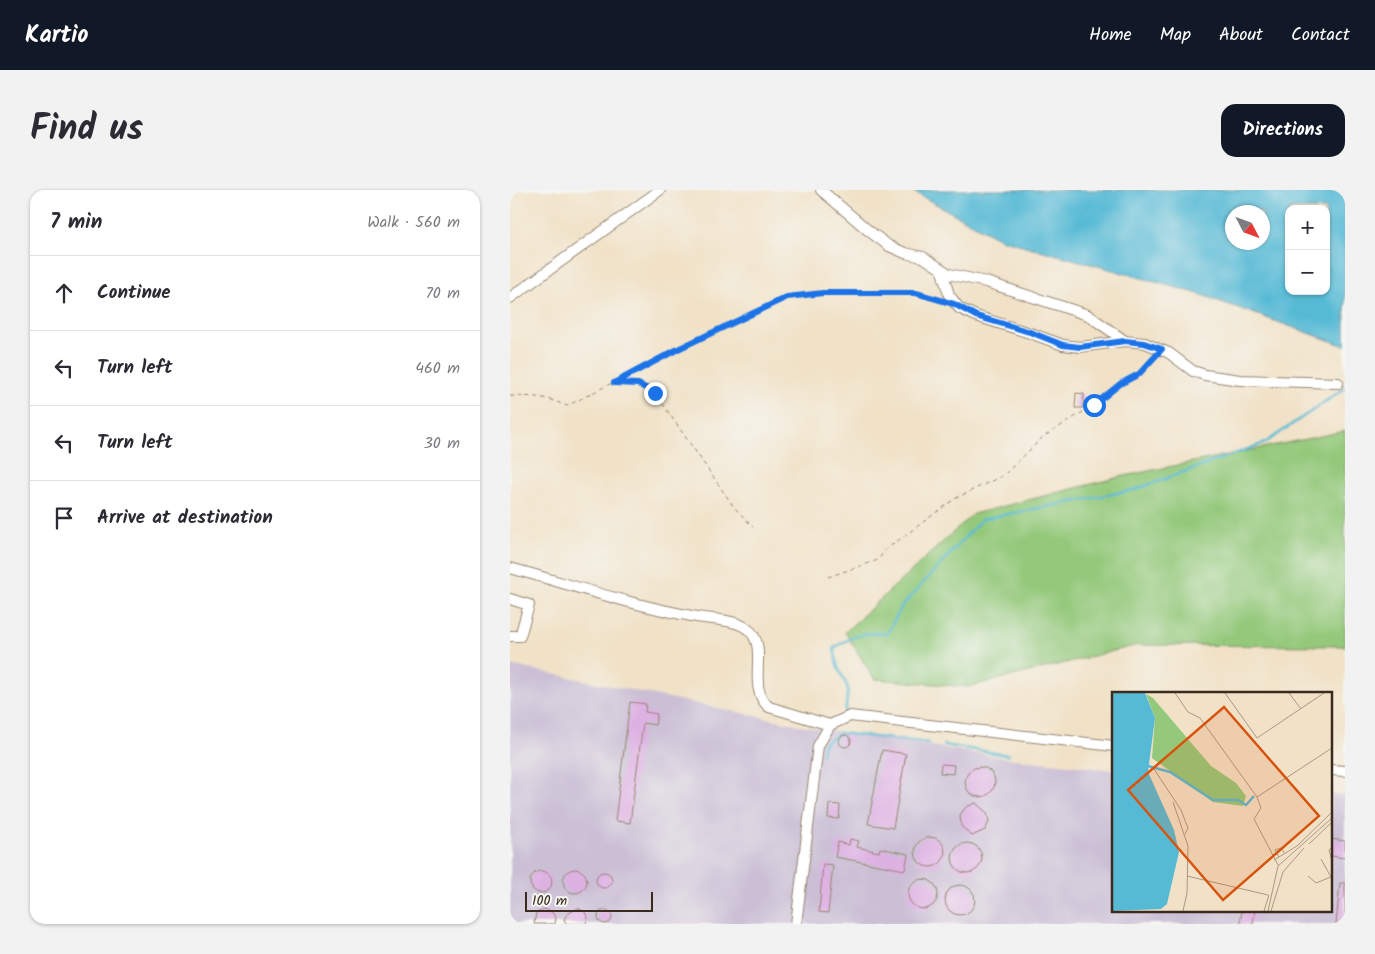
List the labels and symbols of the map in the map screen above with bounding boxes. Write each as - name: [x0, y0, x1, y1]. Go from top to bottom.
- north arrow: [1225, 205, 1270, 250]
- route end: [644, 382, 667, 405]
- route start: [1083, 394, 1106, 417]
- inset map: [1112, 692, 1332, 912]
- scale bar: [525, 889, 652, 912]

